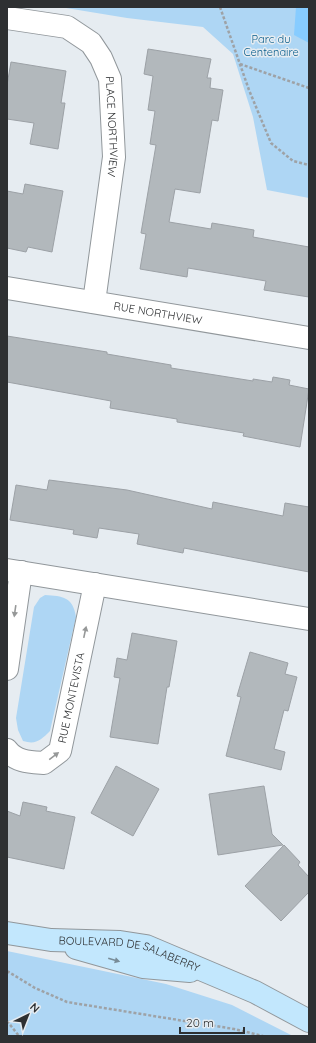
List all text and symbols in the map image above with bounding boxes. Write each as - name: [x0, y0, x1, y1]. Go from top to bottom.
- park label: Parc du Centenaire: [243, 32, 299, 59]
- street label: PLACE NORTHVIEW: [103, 76, 121, 178]
- street label: RUE NORTHVIEW: [113, 299, 204, 327]
- one-way arrow: [12, 605, 18, 617]
- one-way arrow: [82, 625, 88, 638]
- street label: RUE MONTEVISTA: [55, 651, 87, 744]
- one-way arrow: [48, 752, 59, 760]
- street label: BOULEVARD DE SALABERRY: [58, 933, 202, 975]
- one-way arrow: [109, 957, 121, 963]
- north arrow: [8, 995, 48, 1035]
- text: N: [27, 1000, 43, 1016]
- scale bar: [180, 1009, 244, 1035]
- text: 20 m: [186, 1015, 214, 1030]

